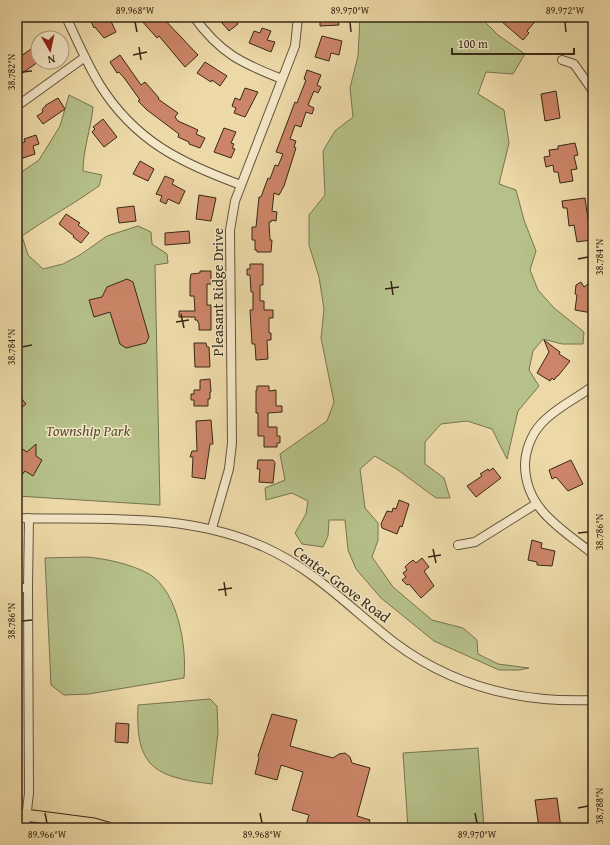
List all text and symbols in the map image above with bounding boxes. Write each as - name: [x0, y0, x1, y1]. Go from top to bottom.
- text: 89.968°W: [116, 3, 155, 18]
- text: 89.970°W: [331, 3, 370, 18]
- text: 89.972°W: [546, 3, 585, 18]
- north arrow: [30, 30, 70, 70]
- scale bar: [452, 30, 574, 56]
- text: 100 m: [458, 35, 488, 52]
- text: N: [46, 51, 56, 68]
- text: 38.782°N: [4, 53, 19, 90]
- street label: Pleasant Ridge Drive: [207, 228, 228, 356]
- text: 38.784°N: [592, 238, 607, 275]
- text: 38.784°N: [4, 328, 19, 365]
- park label: Township Park: [46, 420, 130, 441]
- text: 38.786°N: [592, 513, 607, 550]
- street label: Center Grove Road: [289, 541, 395, 627]
- text: 38.786°N: [4, 602, 19, 639]
- text: 38.788°N: [592, 787, 607, 824]
- text: 89.966°W: [28, 827, 67, 842]
- text: 89.968°W: [243, 827, 282, 842]
- text: 89.970°W: [458, 827, 497, 842]

